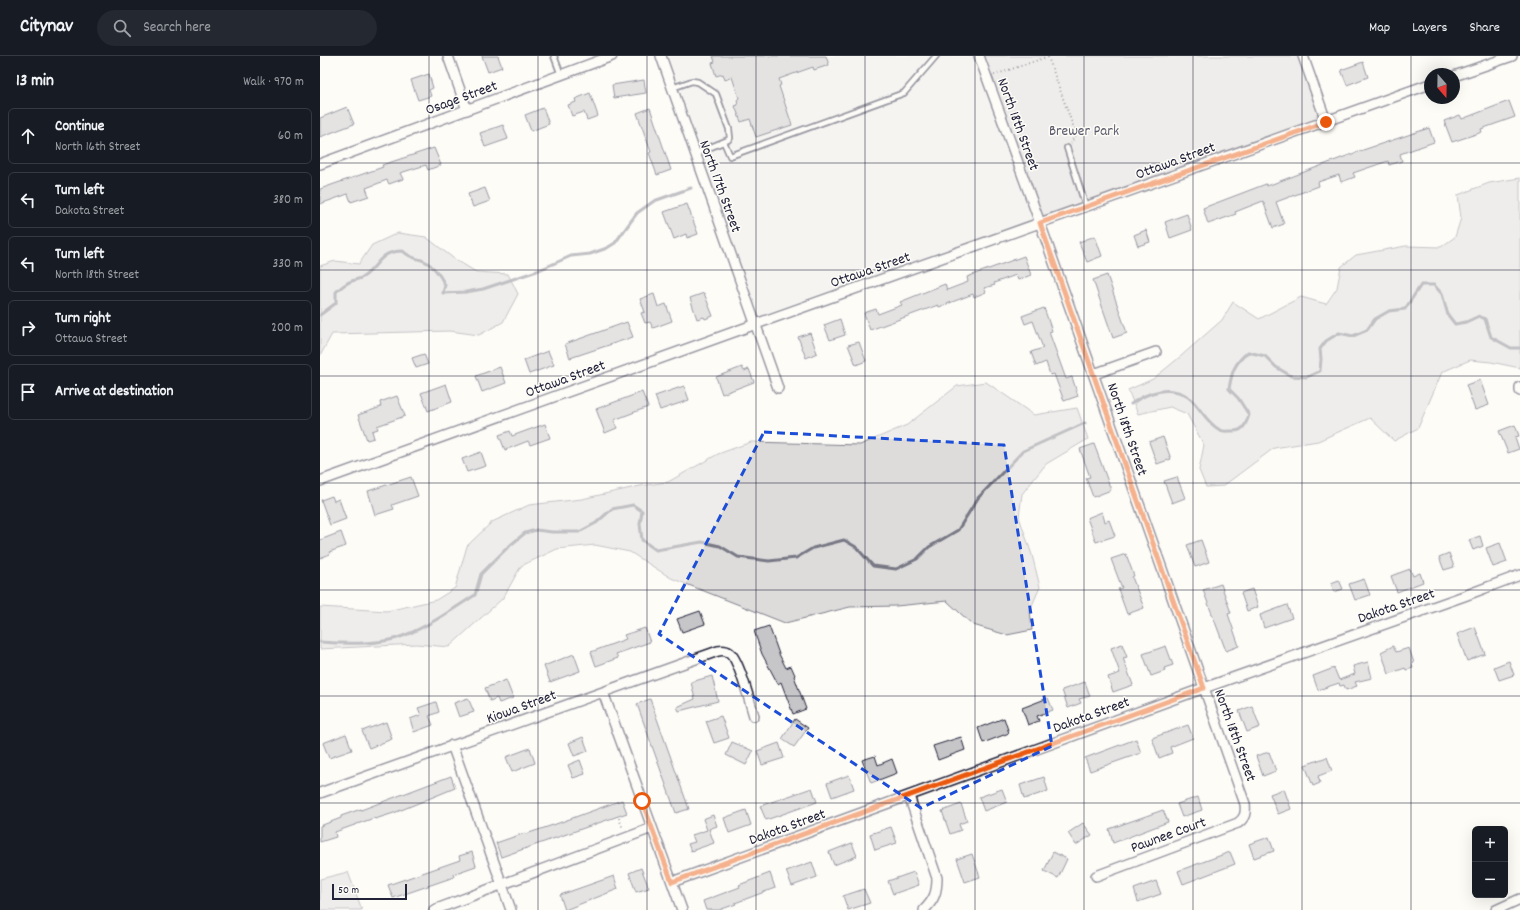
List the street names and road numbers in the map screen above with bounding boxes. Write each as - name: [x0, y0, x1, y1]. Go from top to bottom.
- street label: North 18th Street: [990, 75, 1044, 174]
- street label: Osage Street: [423, 76, 501, 122]
- street label: North 17th Street: [692, 137, 746, 236]
- street label: Ottawa Street: [1133, 137, 1219, 186]
- street label: Ottawa Street: [828, 247, 914, 295]
- street label: Ottawa Street: [523, 355, 609, 404]
- street label: North 18th Street: [1100, 380, 1152, 480]
- street label: Dakota Street: [1355, 583, 1439, 630]
- street label: Kiowa Street: [484, 685, 560, 731]
- street label: North 18th Street: [1207, 686, 1261, 785]
- street label: Dakota Street: [1050, 692, 1133, 740]
- street label: Dakota Street: [746, 804, 829, 852]
- street label: Pawnee Court: [1128, 812, 1210, 860]

